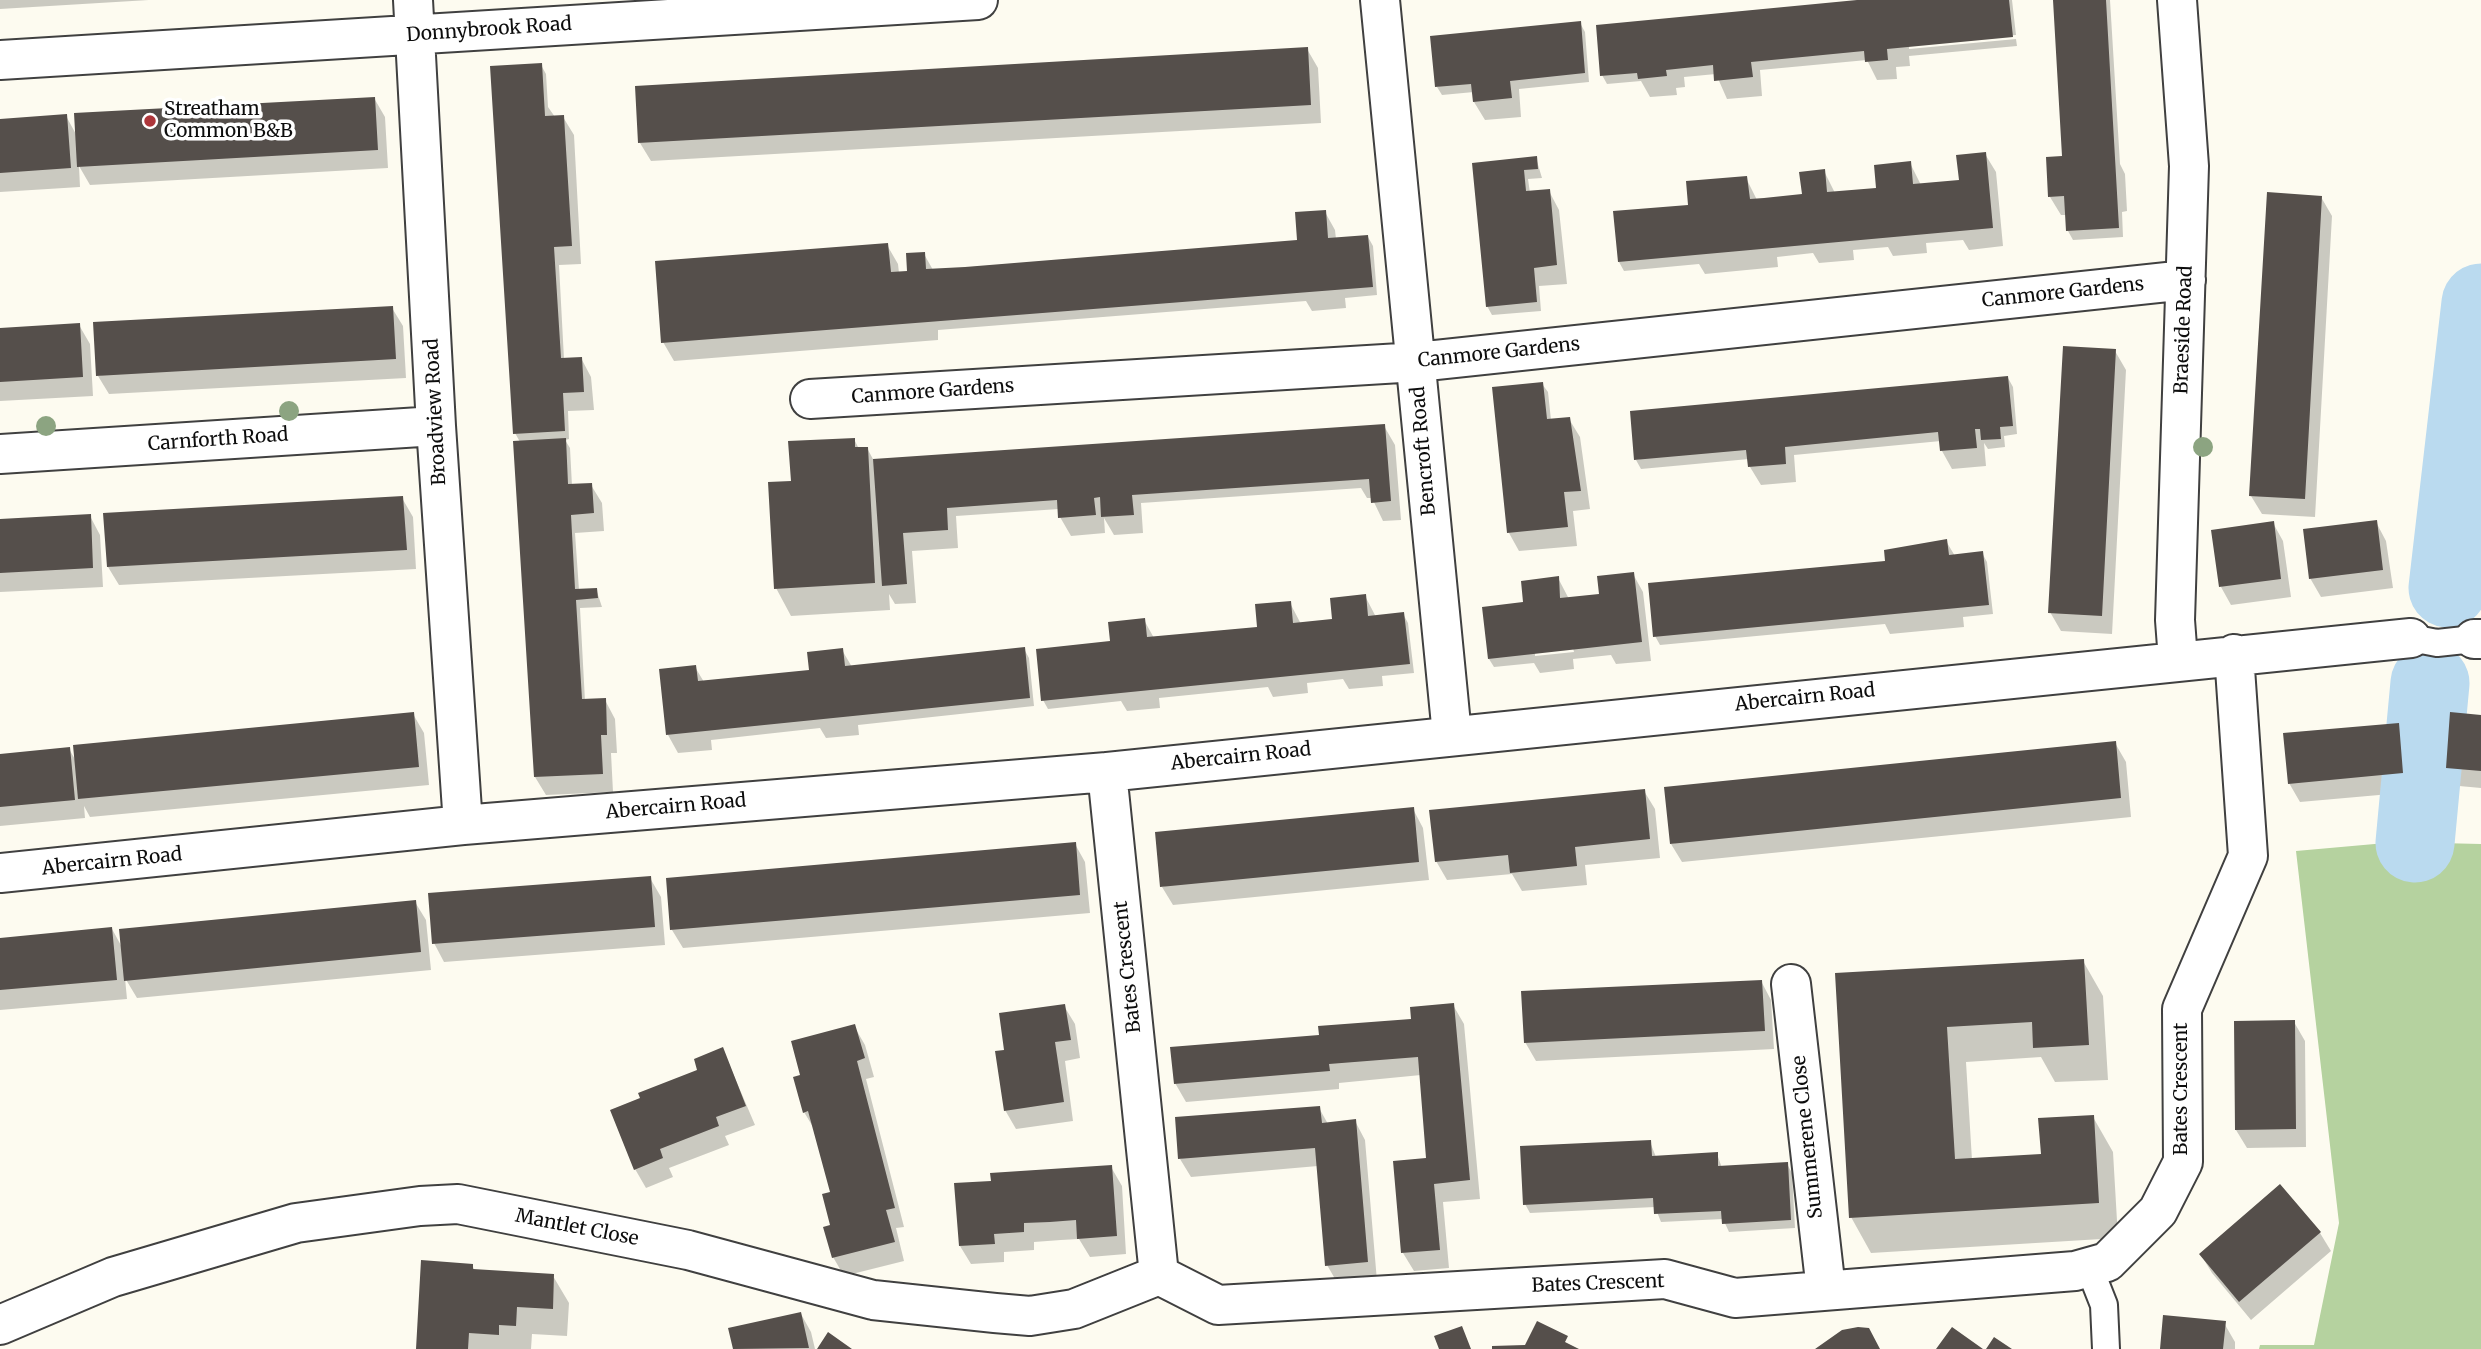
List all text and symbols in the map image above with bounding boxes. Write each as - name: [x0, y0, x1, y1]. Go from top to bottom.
- street label: Donnybrook Road: [405, 13, 573, 47]
- place label: Streatham Common B&B: [164, 99, 293, 143]
- marker: Streatham Common B&B: [142, 113, 158, 129]
- street label: Braeside Road: [2170, 265, 2198, 395]
- street label: Canmore Gardens: [1981, 273, 2145, 313]
- street label: Canmore Gardens: [1417, 333, 1581, 373]
- street label: Broadview Road: [421, 338, 451, 486]
- street label: Canmore Gardens: [851, 375, 1015, 409]
- street label: Bencroft Road: [1407, 385, 1441, 517]
- street label: Carnforth Road: [147, 424, 289, 456]
- street label: Abercairn Road: [1734, 679, 1876, 717]
- street label: Abercairn Road: [1170, 738, 1312, 776]
- street label: Abercairn Road: [605, 790, 747, 824]
- street label: Abercairn Road: [41, 843, 183, 881]
- street label: Bates Crescent: [1110, 900, 1146, 1034]
- street label: Bates Crescent: [2171, 1023, 2193, 1155]
- street label: Summerene Close: [1788, 1054, 1828, 1220]
- street label: Mantlet Close: [513, 1205, 641, 1251]
- street label: Bates Crescent: [1531, 1270, 1665, 1298]

